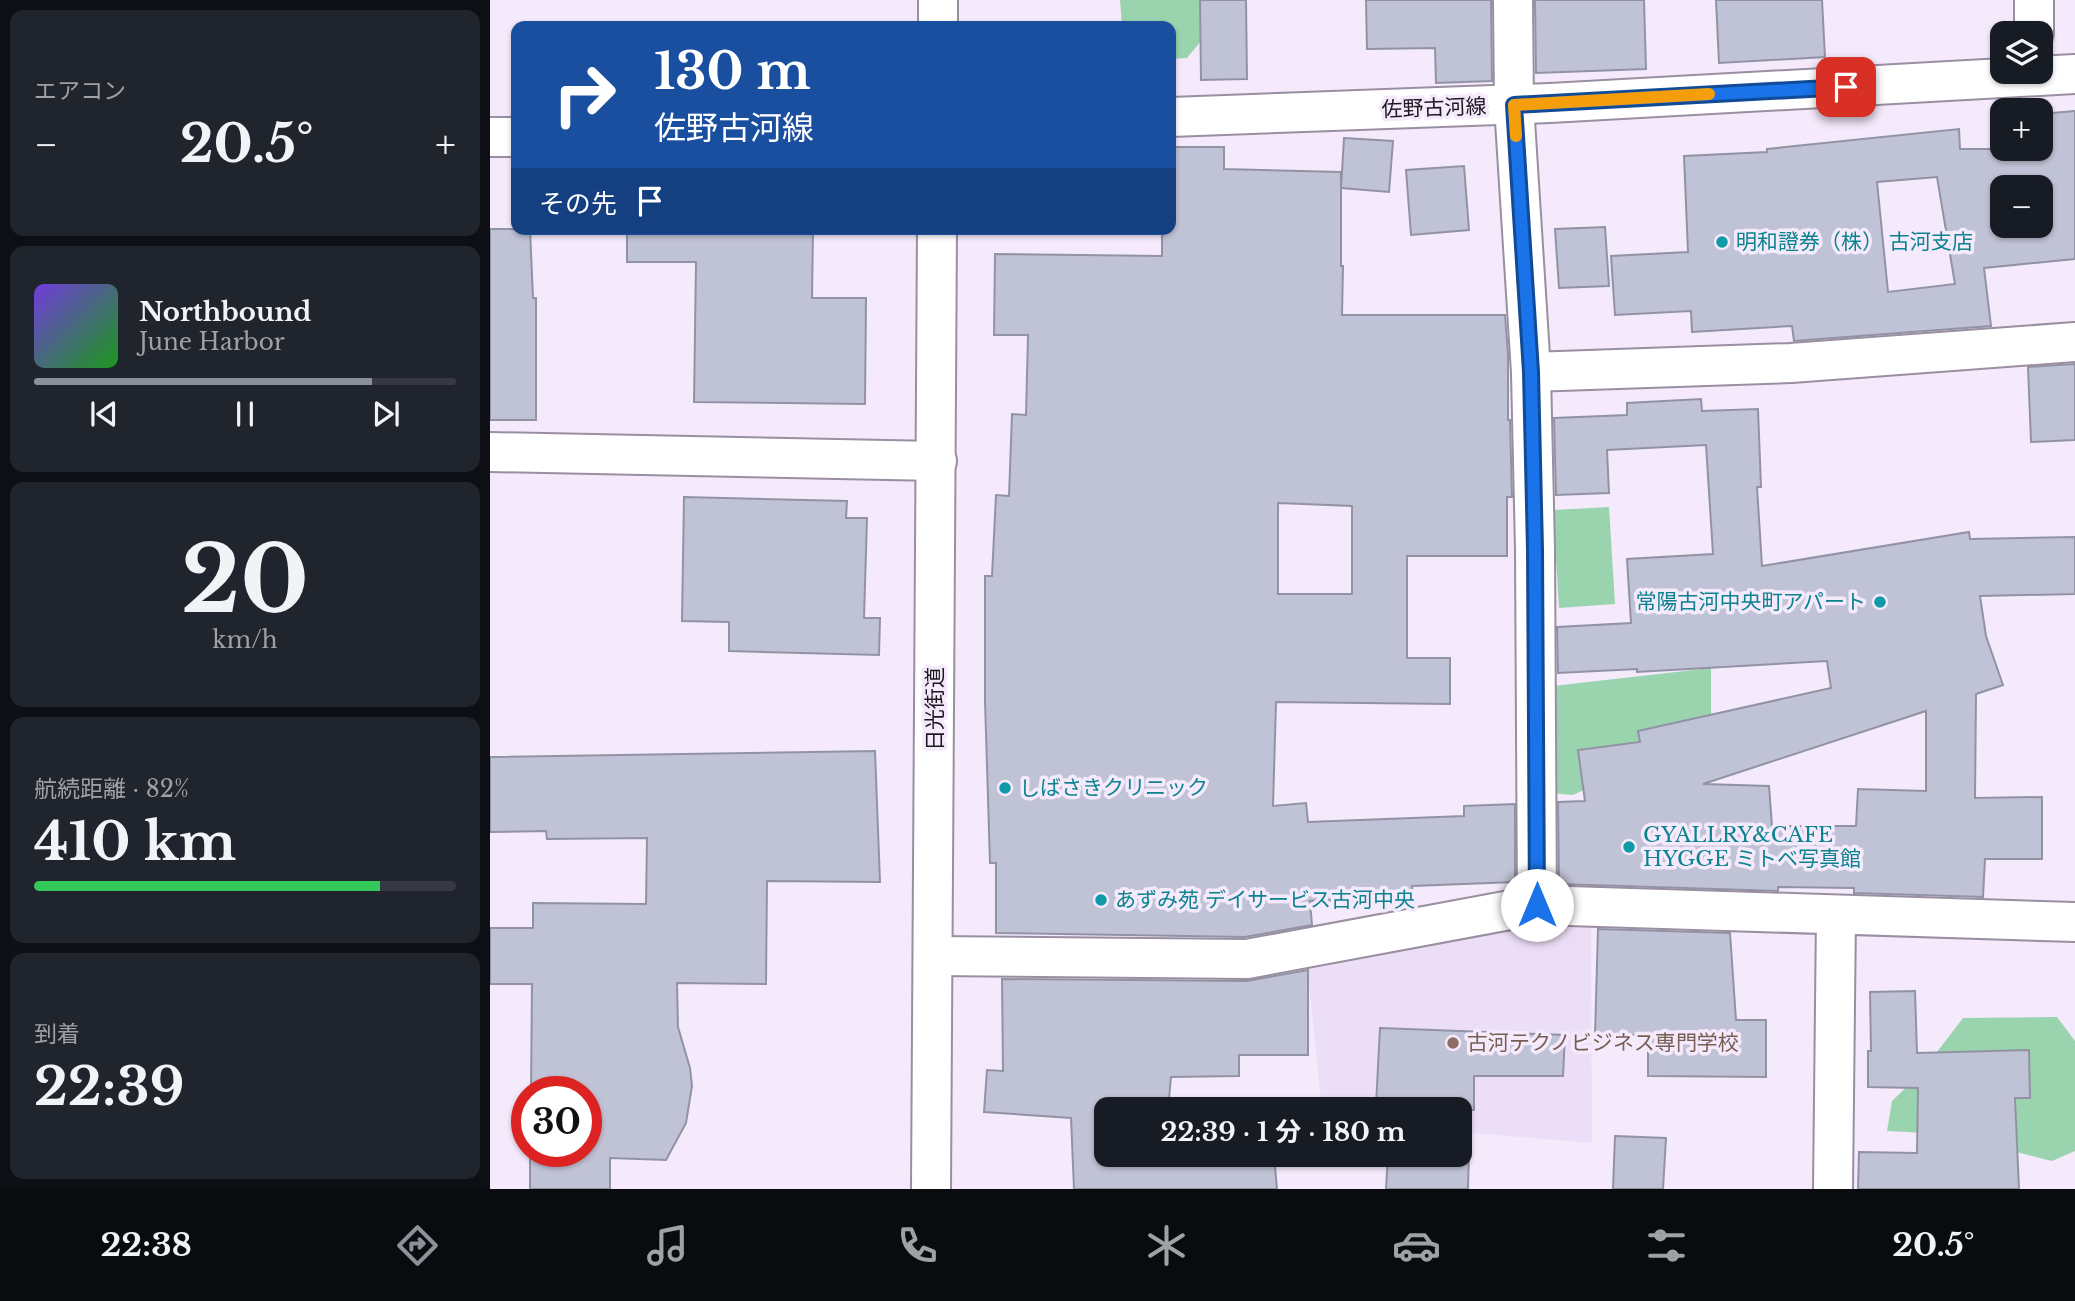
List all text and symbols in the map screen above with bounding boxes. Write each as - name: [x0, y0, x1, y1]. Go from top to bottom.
- map controls: [1990, 21, 2053, 238]
- button: layers: [1990, 21, 2053, 84]
- text: 130 m: [654, 41, 811, 102]
- icon: right: [539, 49, 630, 140]
- pin: [1816, 57, 1876, 117]
- icon: arrive: [1827, 68, 1865, 106]
- text: エアコン: [34, 77, 126, 105]
- street label: 佐野古河線: [1381, 93, 1487, 123]
- button: +: [1990, 98, 2053, 161]
- text: 佐野古河線: [654, 108, 814, 148]
- text: 20.5°: [180, 112, 314, 176]
- text: −: [34, 121, 58, 168]
- text: +: [435, 121, 456, 168]
- button: −: [1990, 175, 2053, 238]
- icon: arrive: [631, 182, 669, 220]
- text: その先: [539, 188, 617, 220]
- place label: 明和證券（株） 古河支店: [1736, 229, 1973, 255]
- marker: 明和證券（株） 古河支店: [1714, 234, 1730, 250]
- text: Northbound: [139, 296, 311, 328]
- text: June Harbor: [139, 328, 285, 356]
- icon: previous: [85, 395, 123, 433]
- icon: pause: [226, 395, 264, 433]
- icon: next: [367, 395, 405, 433]
- text: 20: [181, 524, 309, 637]
- place label: 常陽古河中央町アパート: [1635, 589, 1866, 615]
- marker: 常陽古河中央町アパート: [1872, 594, 1888, 610]
- text: km/h: [212, 626, 278, 654]
- street label: 日光街道: [922, 667, 948, 751]
- text: 航続距離 · 82%: [34, 775, 189, 803]
- place label: しばさきクリニック: [1019, 775, 1208, 801]
- marker: しばさきクリニック: [997, 780, 1013, 796]
- text: 410 km: [34, 810, 236, 874]
- place label: GYALLRY&CAFE HYGGE ミトベ写真館: [1643, 822, 1861, 872]
- marker: GYALLRY&CAFE HYGGE ミトベ写真館: [1621, 839, 1637, 855]
- position arrow: [1500, 868, 1574, 942]
- place label: あずみ苑 デイサービス古河中央: [1115, 887, 1415, 913]
- marker: あずみ苑 デイサービス古河中央: [1093, 892, 1109, 908]
- text: 到着: [34, 1020, 80, 1048]
- place label: 古河テクノビジネス専門学校: [1467, 1030, 1739, 1056]
- marker: 古河テクノビジネス専門学校: [1445, 1035, 1461, 1051]
- text: 22:39: [34, 1055, 185, 1119]
- speed limit sign: 30: [511, 1076, 602, 1167]
- text: 22:39 · 1 分 · 180 m: [1161, 1116, 1406, 1148]
- icon: directions: [393, 1221, 442, 1270]
- icon: music: [643, 1221, 692, 1270]
- icon: phone: [893, 1221, 942, 1270]
- icon: climate: [1142, 1221, 1191, 1270]
- icon: car: [1392, 1221, 1441, 1270]
- icon: filters: [1642, 1221, 1691, 1270]
- text: 22:38: [100, 1225, 192, 1265]
- text: 20.5°: [1892, 1225, 1975, 1265]

